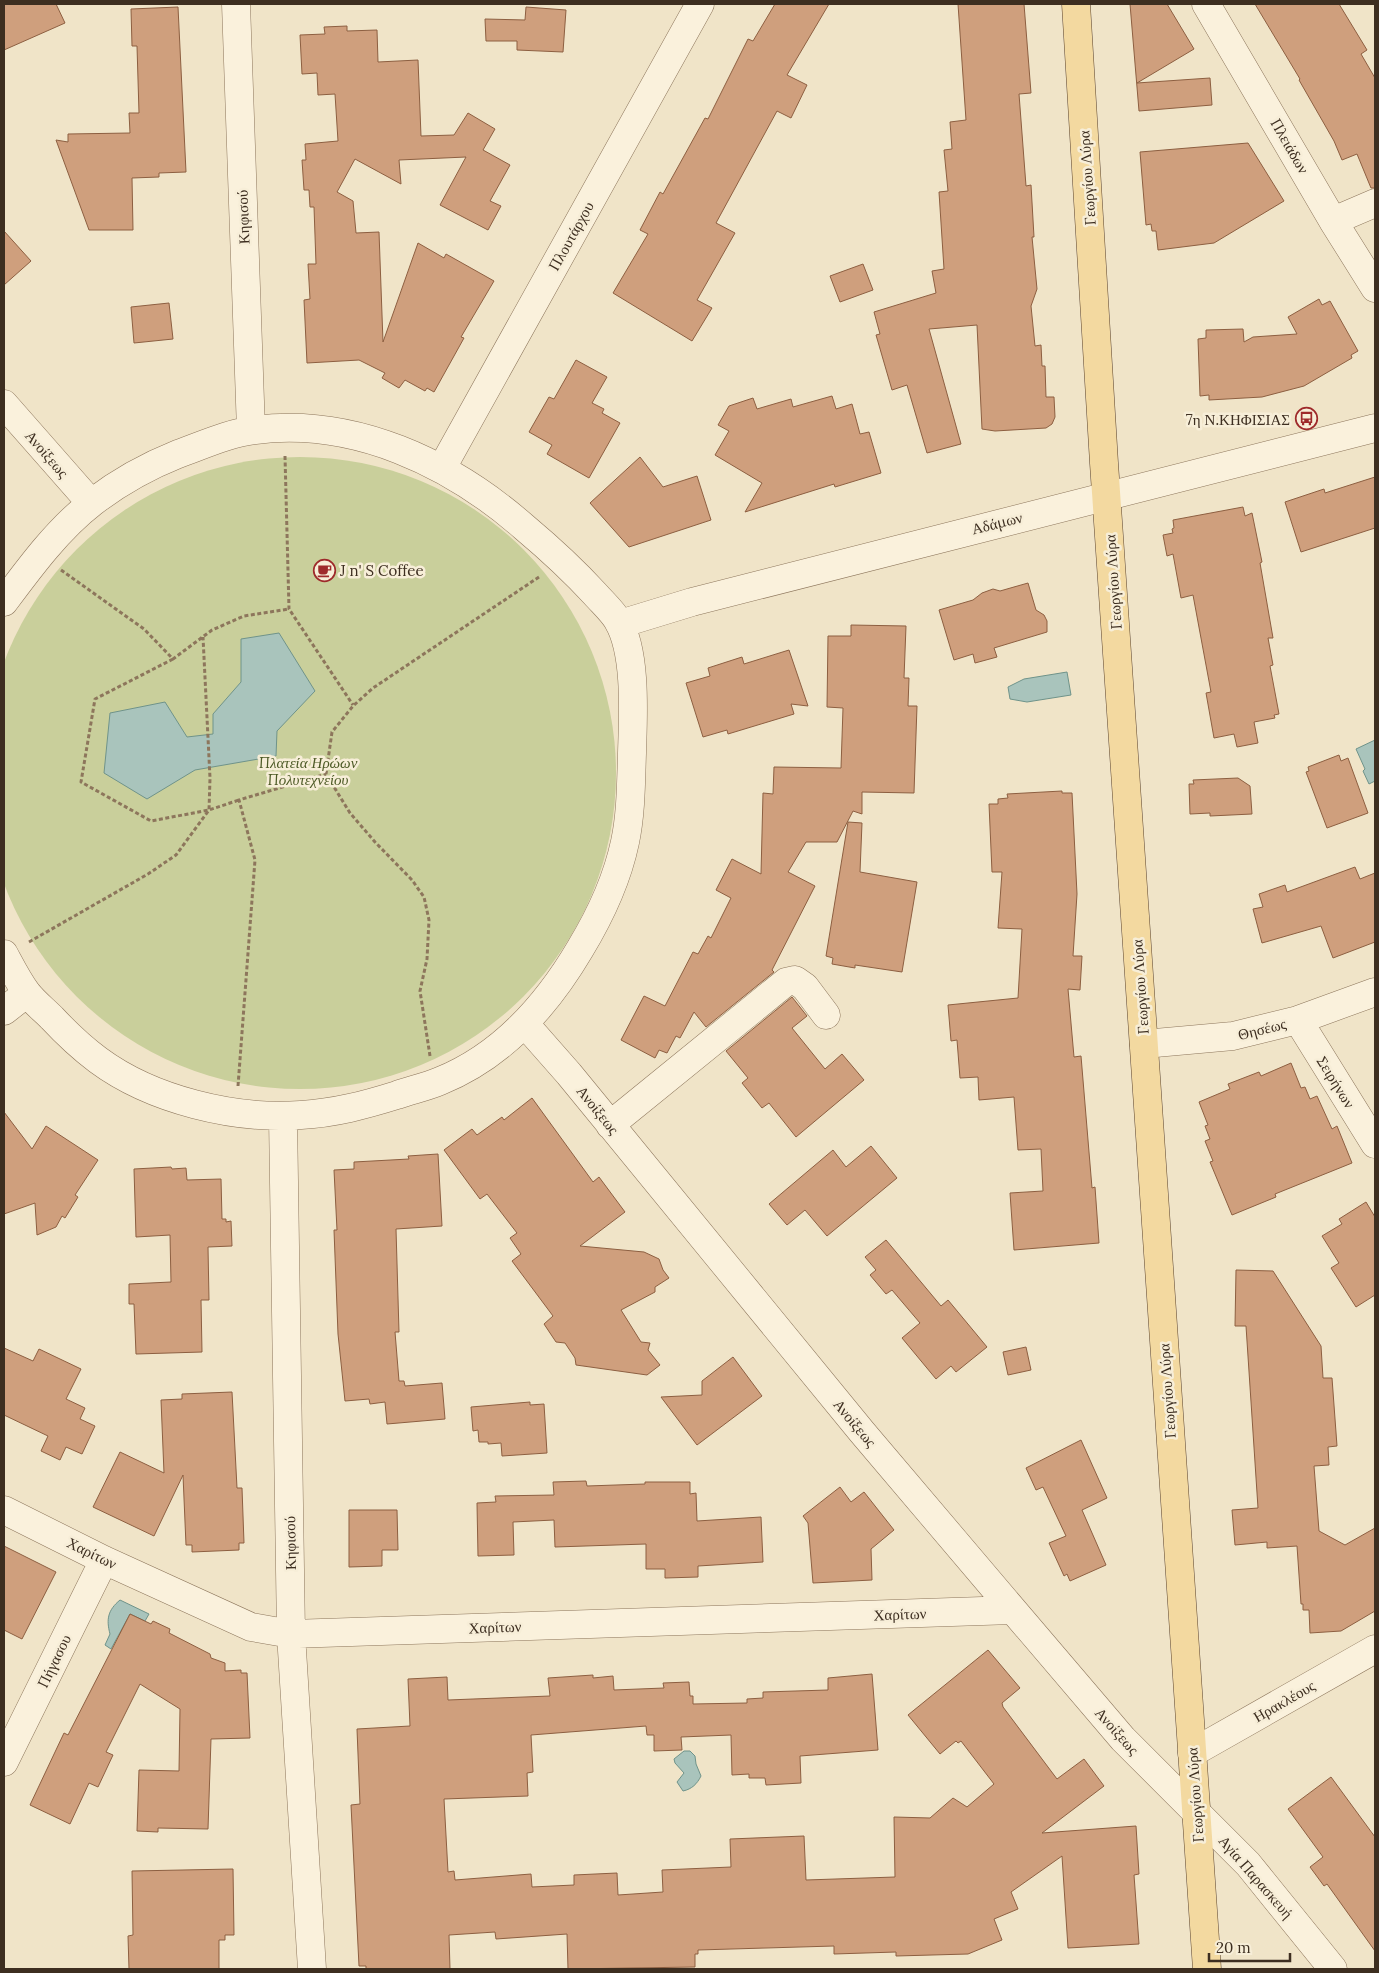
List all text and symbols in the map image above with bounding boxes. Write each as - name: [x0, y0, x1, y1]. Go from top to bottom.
- street label: Πλειάδων: [1267, 115, 1313, 177]
- street label: Γεωργίου Λύρα: [1074, 130, 1100, 226]
- street label: Κηφισού: [233, 189, 253, 245]
- street label: Πλουτάρχου: [544, 198, 598, 274]
- bus stop icon: 7η Ν.ΚΗΦΙΣΙΑΣ: [1294, 407, 1318, 431]
- place label: 7η Ν.ΚΗΦΙΣΙΑΣ: [1186, 410, 1290, 429]
- street label: Ανοίξεως: [21, 426, 73, 482]
- street label: Αδάμων: [970, 507, 1025, 538]
- street label: Γεωργίου Λύρα: [1100, 534, 1126, 630]
- cafe icon: J n' S Coffee: [312, 558, 336, 582]
- place label: J n' S Coffee: [339, 561, 424, 580]
- park label: Πλατεία Ηρώων Πολυτεχνείου: [259, 753, 358, 789]
- street label: Γεωργίου Λύρα: [1127, 939, 1153, 1035]
- street label: Θησέως: [1236, 1014, 1288, 1044]
- street label: Σειρήνων: [1313, 1052, 1359, 1112]
- street label: Ανοίξεως: [573, 1082, 623, 1138]
- street label: Γεωργίου Λύρα: [1154, 1343, 1180, 1439]
- street label: Ανοίξεως: [829, 1395, 881, 1451]
- street label: Κηφισού: [280, 1516, 300, 1570]
- street label: Χαρίτων: [64, 1533, 120, 1573]
- street label: Χαρίτων: [873, 1604, 927, 1624]
- street label: Χαρίτων: [468, 1617, 522, 1637]
- street label: Πήγασου: [33, 1631, 75, 1691]
- street label: Ηρακλέους: [1250, 1676, 1318, 1726]
- street label: Ανοίξεως: [1091, 1704, 1143, 1759]
- street label: Γεωργίου Λύρα: [1182, 1747, 1208, 1843]
- street label: Αγία Παρασκευή: [1215, 1831, 1297, 1923]
- scale bar: [1209, 1930, 1290, 1962]
- text: 20 m: [1216, 1938, 1251, 1957]

